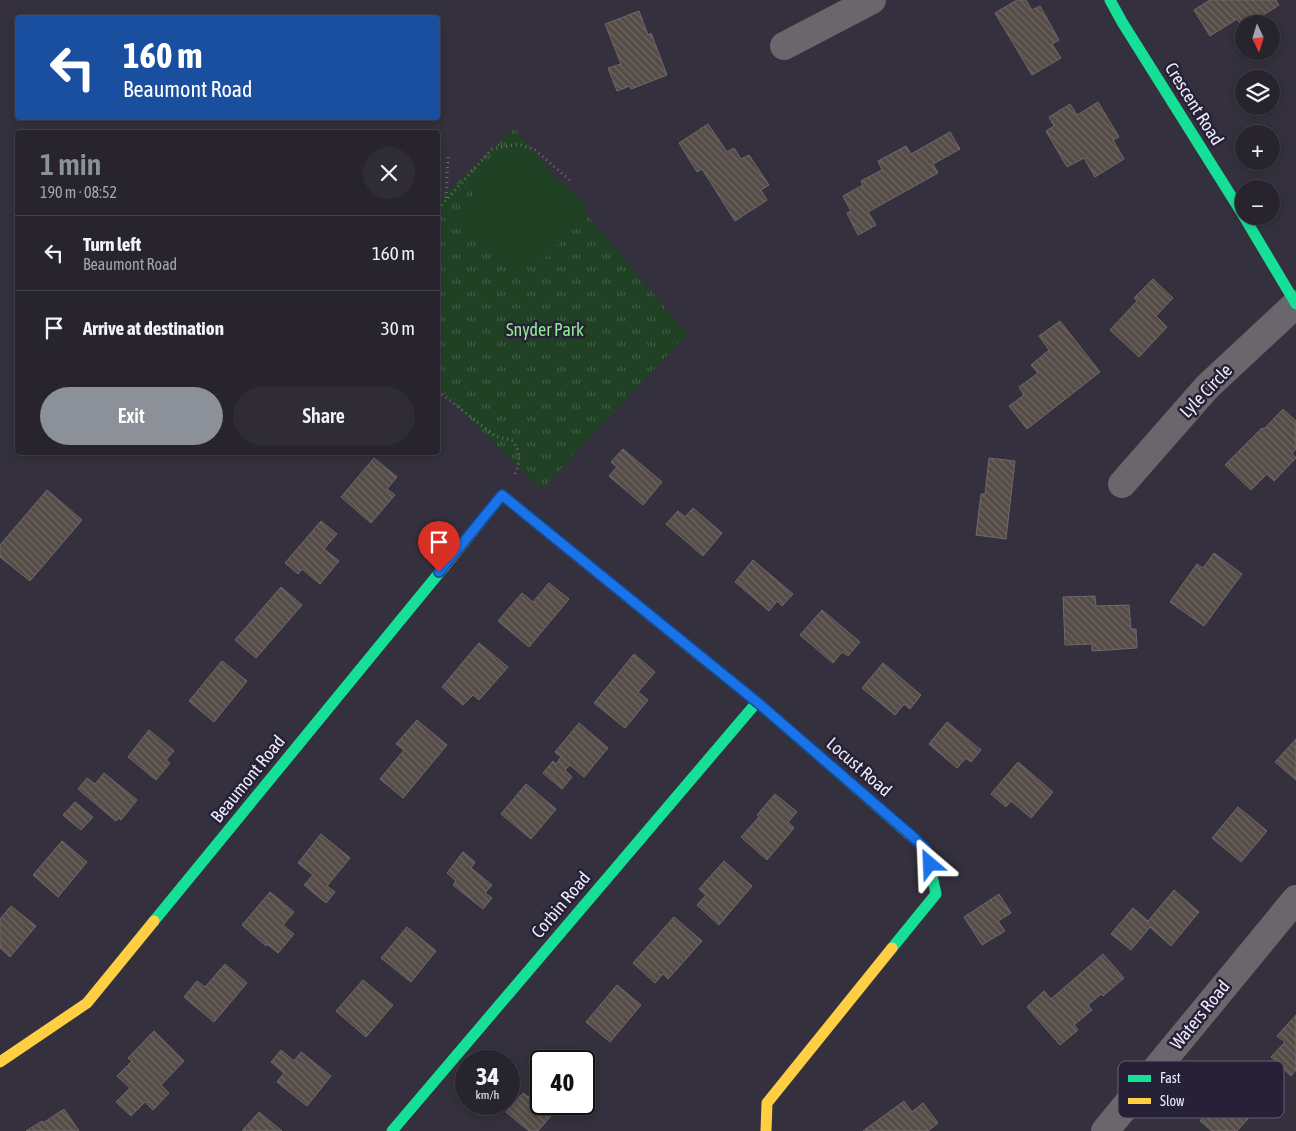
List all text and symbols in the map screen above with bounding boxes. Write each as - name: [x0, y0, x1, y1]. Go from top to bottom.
- north arrow: [1235, 15, 1280, 60]
- map controls: [1235, 15, 1280, 225]
- icon: left: [40, 35, 105, 100]
- text: 160 m: [123, 35, 202, 75]
- street label: Crescent Road: [1161, 59, 1228, 149]
- button: layers: [1235, 70, 1280, 115]
- text: Beaumont Road: [123, 76, 252, 102]
- button: +: [1235, 125, 1280, 170]
- text: 1 min: [40, 147, 101, 181]
- button: close: [363, 147, 415, 199]
- button: −: [1235, 180, 1280, 225]
- text: 190 m · 08:52: [40, 183, 117, 201]
- text: Turn left: [83, 233, 141, 255]
- icon: left: [40, 239, 68, 267]
- text: 160 m: [372, 242, 415, 264]
- text: Beaumont Road: [83, 255, 177, 273]
- icon: arrive: [40, 314, 68, 342]
- text: Arrive at destination: [83, 317, 224, 339]
- text: 30 m: [381, 317, 415, 339]
- park label: Snyder Park: [506, 319, 584, 340]
- street label: Lyle Circle: [1175, 360, 1236, 422]
- button: Exit: [40, 387, 223, 445]
- button: Share: [233, 387, 415, 445]
- pin: [418, 521, 460, 572]
- icon: arrive: [425, 528, 453, 556]
- street label: Beaumont Road: [206, 731, 289, 826]
- street label: Locust Road: [823, 733, 896, 801]
- position arrow: [903, 837, 955, 889]
- street label: Corbin Road: [527, 867, 594, 942]
- street label: Waters Road: [1165, 976, 1234, 1053]
- speed limit sign: 40: [530, 1050, 595, 1115]
- legend: [1118, 1061, 1284, 1118]
- text: 34: [476, 1062, 499, 1090]
- text: Fast: [1160, 1070, 1181, 1086]
- text: km/h: [476, 1088, 499, 1102]
- text: Slow: [1160, 1093, 1185, 1109]

